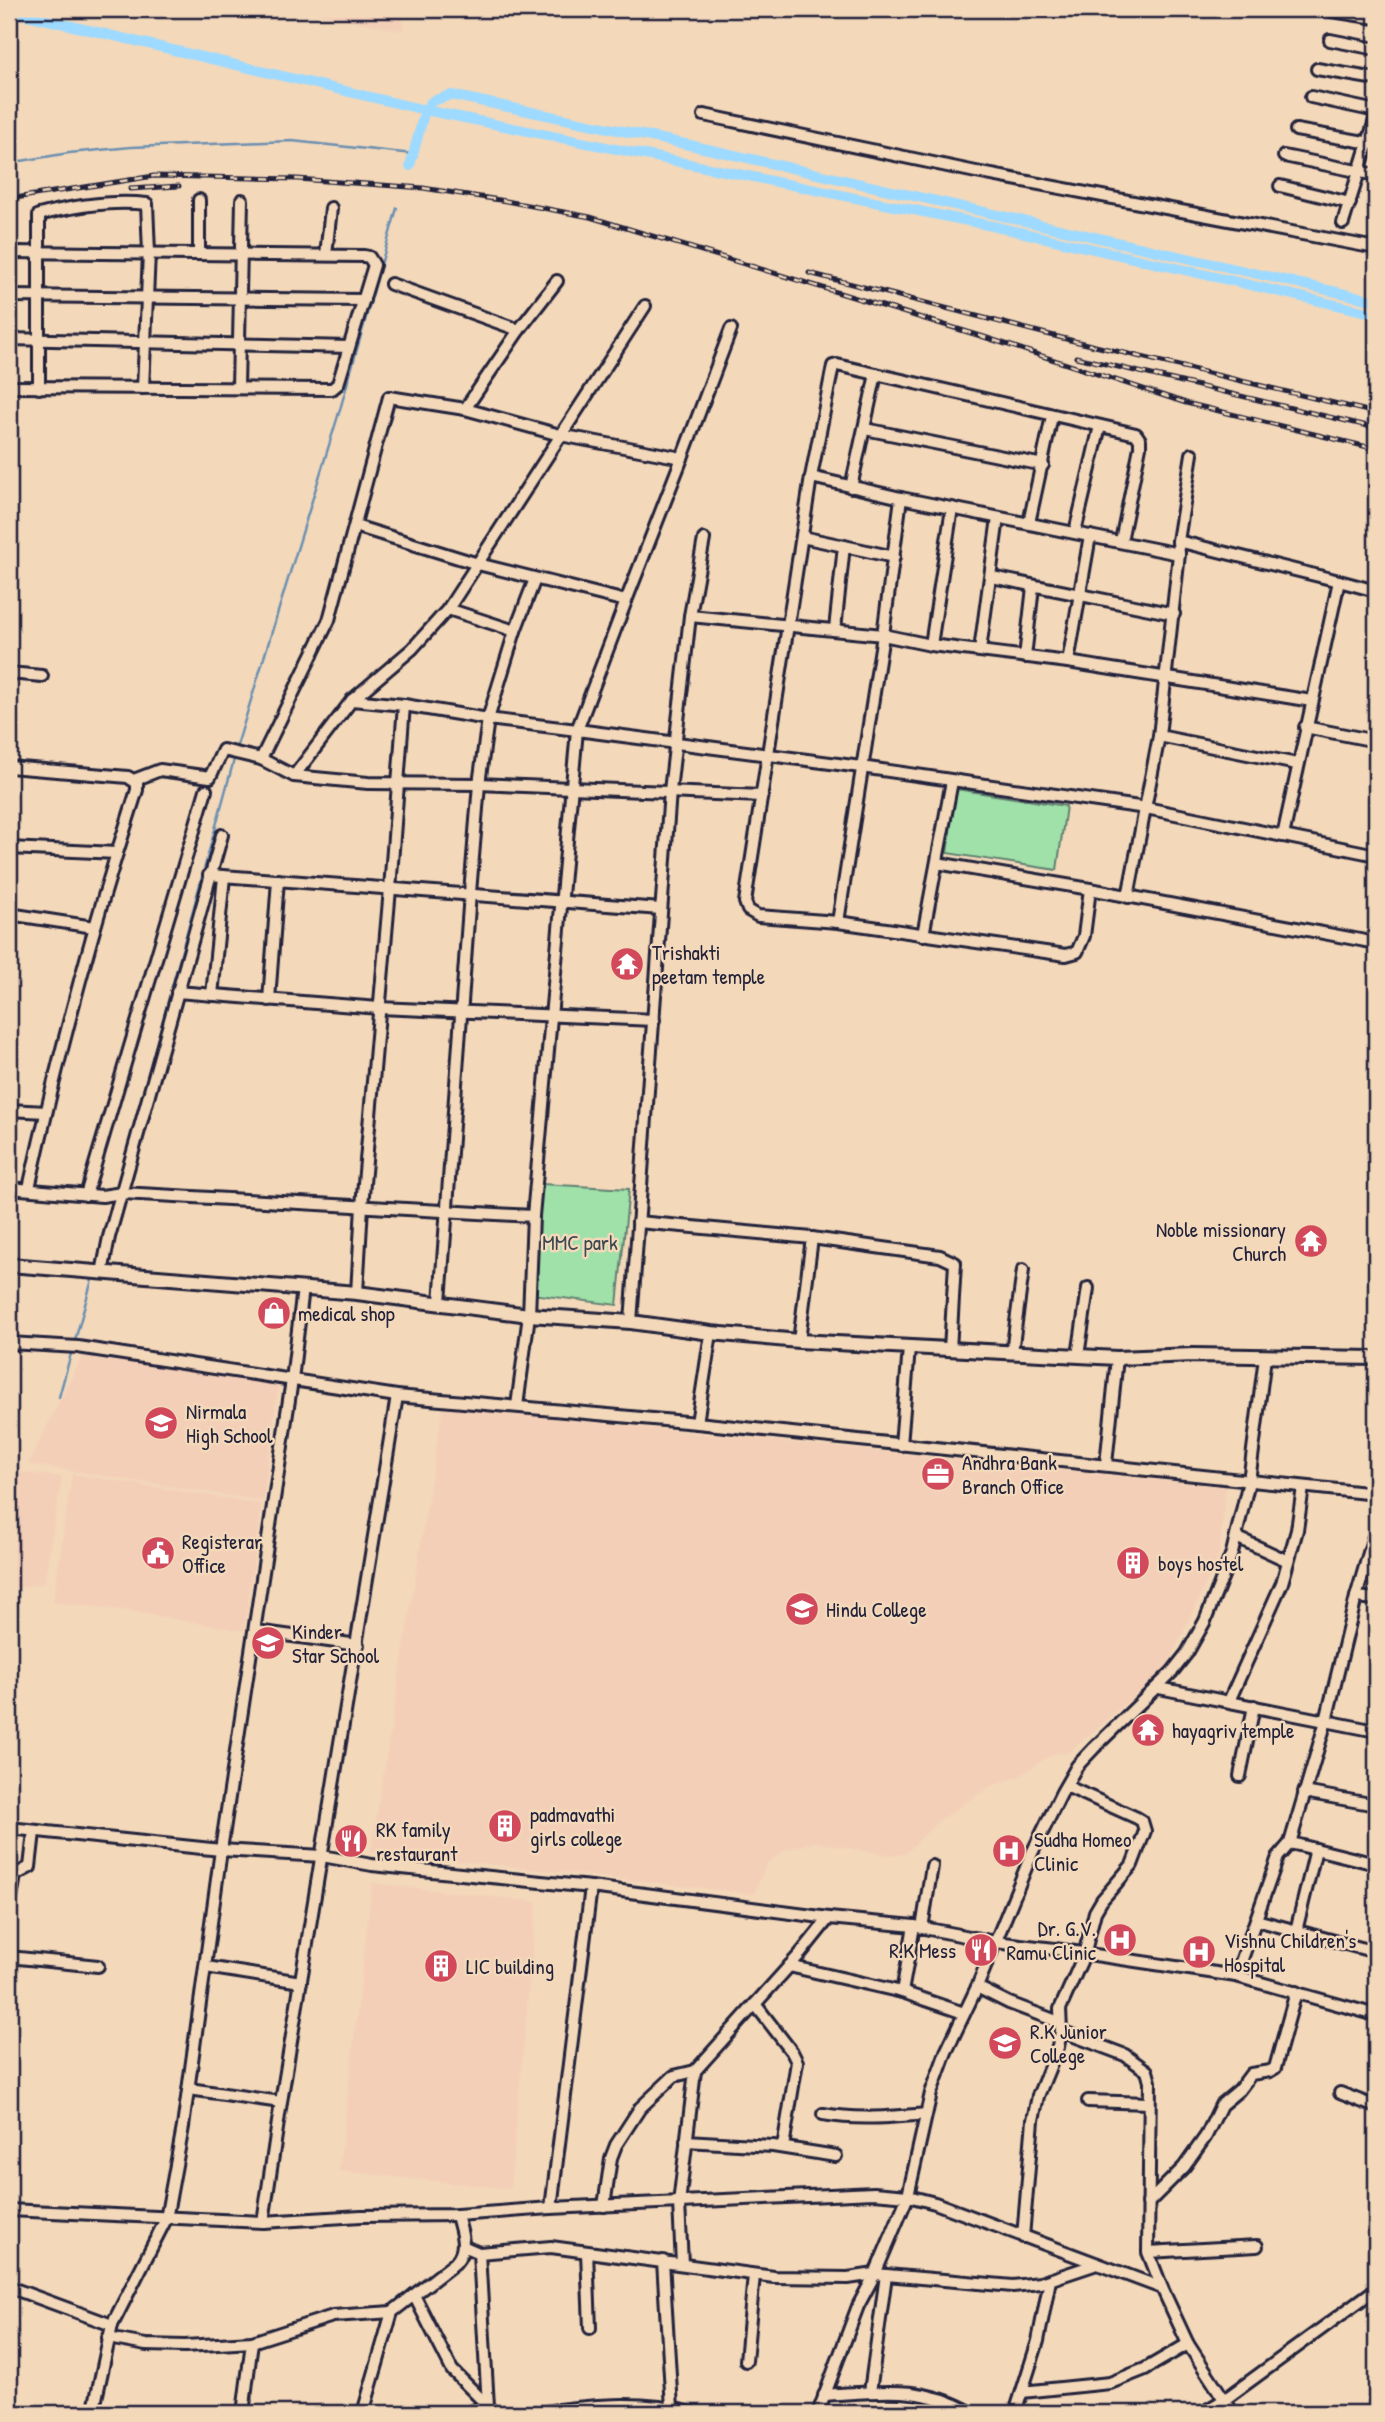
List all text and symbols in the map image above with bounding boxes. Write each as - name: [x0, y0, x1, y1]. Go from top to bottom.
- place label: Trishakti peetam temple: [652, 938, 765, 991]
- temple icon: Trishakti peetam temple: [608, 945, 646, 983]
- place label: Noble missionary Church: [1156, 1215, 1286, 1268]
- temple icon: Noble missionary Church: [1292, 1222, 1330, 1260]
- park label: MMC park: [542, 1228, 618, 1257]
- shop icon: medical shop: [255, 1294, 293, 1332]
- place label: medical shop: [298, 1299, 395, 1328]
- place label: Nirmala High School: [186, 1397, 273, 1450]
- school or university icon: Nirmala High School: [142, 1404, 180, 1442]
- place label: Andhra Bank Branch Office: [962, 1448, 1064, 1501]
- office icon: Andhra Bank Branch Office: [919, 1455, 957, 1493]
- place label: Registerar Office: [182, 1527, 262, 1580]
- public building icon: Registerar Office: [139, 1534, 177, 1572]
- building icon: boys hostel: [1114, 1544, 1152, 1582]
- place label: boys hostel: [1158, 1549, 1244, 1578]
- school or university icon: Hindu College: [783, 1590, 821, 1628]
- place label: Hindu College: [826, 1595, 927, 1624]
- place label: Kinder Star School: [292, 1617, 380, 1670]
- school or university icon: Kinder Star School: [249, 1624, 287, 1662]
- temple icon: hayagriv temple: [1129, 1711, 1167, 1749]
- place label: hayagriv temple: [1172, 1716, 1294, 1745]
- place label: padmavathi girls college: [530, 1800, 622, 1853]
- building icon: padmavathi girls college: [486, 1807, 524, 1845]
- place label: RK family restaurant: [376, 1815, 458, 1868]
- restaurant icon: RK family restaurant: [332, 1822, 370, 1860]
- place label: Sudha Homeo Clinic: [1034, 1825, 1132, 1878]
- hospital icon: Sudha Homeo Clinic: [990, 1832, 1028, 1870]
- place label: Dr. G.V. Ramu Clinic: [1007, 1914, 1097, 1967]
- hospital icon: Dr. G.V. Ramu Clinic: [1101, 1921, 1139, 1959]
- place label: Vishnu Children's Hospital: [1224, 1926, 1356, 1979]
- restaurant icon: R.K Mess: [962, 1931, 1000, 1969]
- hospital icon: Vishnu Children's Hospital: [1180, 1933, 1218, 1971]
- place label: R.K Mess: [889, 1936, 956, 1965]
- building icon: LIC building: [422, 1947, 460, 1985]
- place label: LIC building: [466, 1952, 554, 1981]
- place label: R.K Junior College: [1030, 2017, 1107, 2070]
- school or university icon: R.K Junior College: [986, 2024, 1024, 2062]

